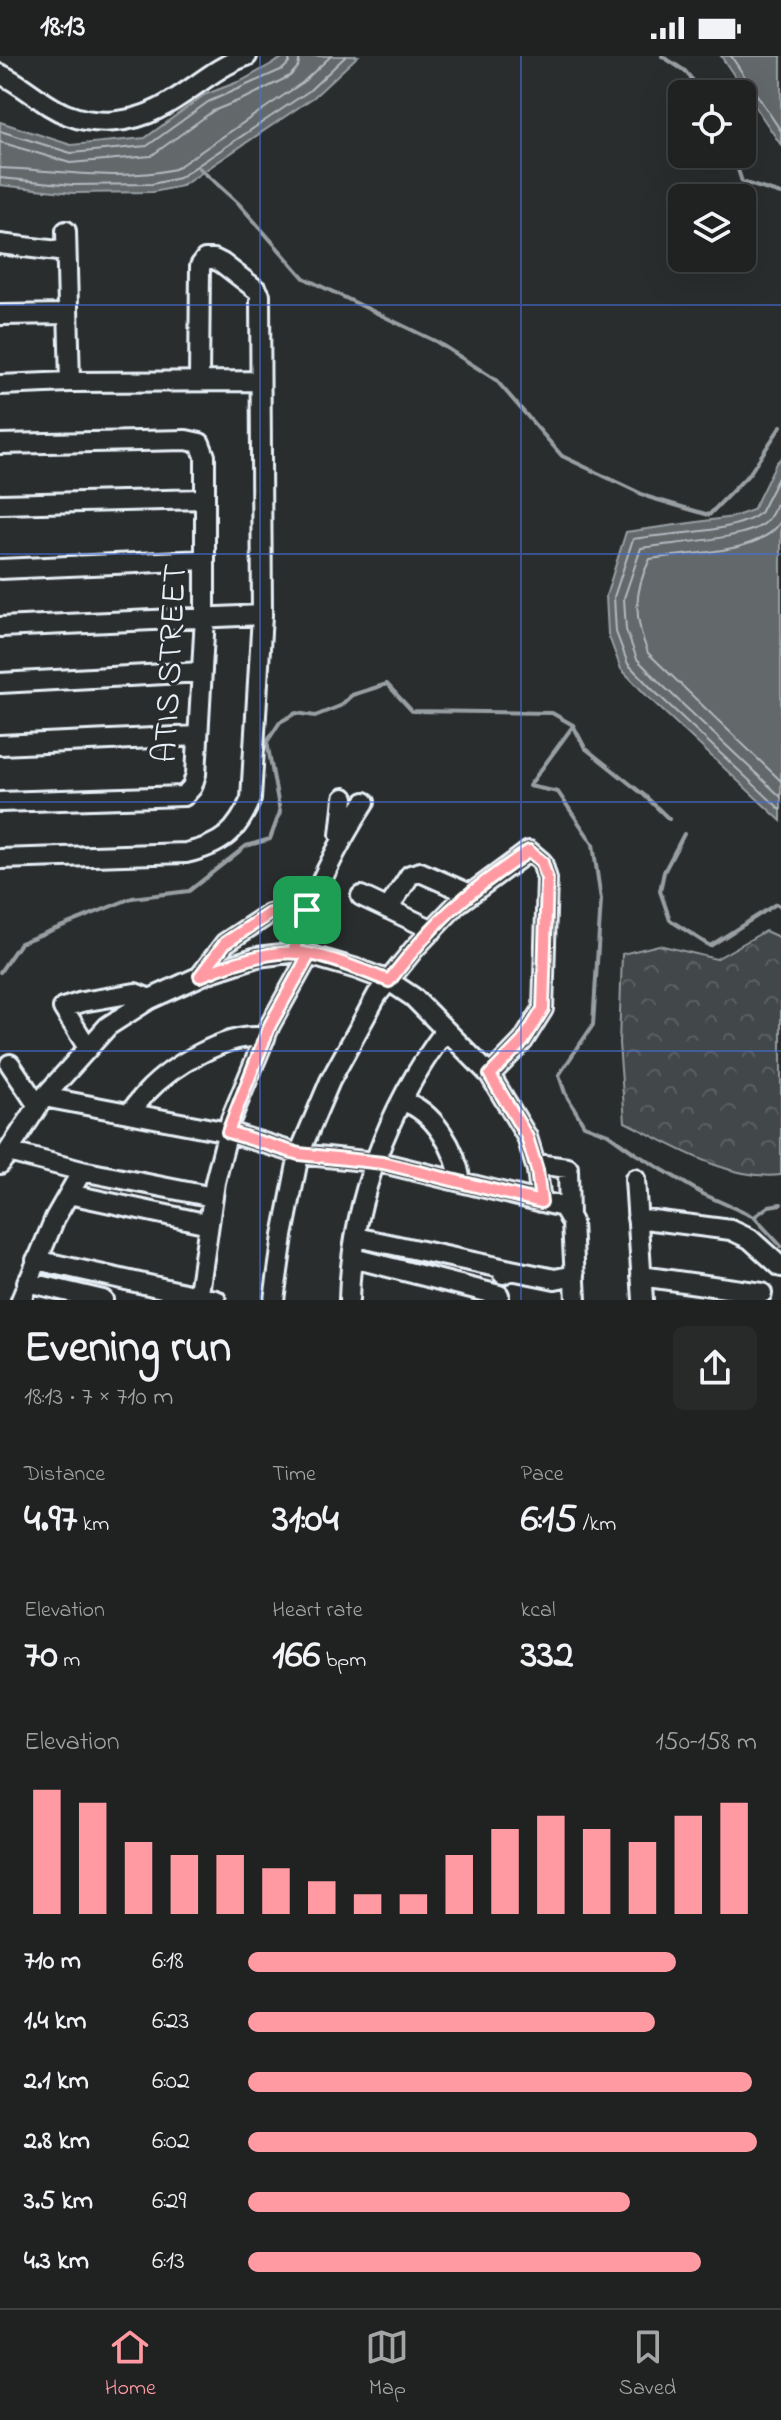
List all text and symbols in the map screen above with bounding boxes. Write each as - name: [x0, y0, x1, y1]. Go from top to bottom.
- text: 18:13: [40, 6, 85, 50]
- map controls: [668, 80, 756, 272]
- button: locate: [668, 80, 756, 168]
- button: layers: [668, 184, 756, 272]
- street label: ATIS STREET: [142, 562, 202, 764]
- pin: [273, 876, 341, 944]
- icon: arrive: [285, 888, 329, 932]
- text: Evening run: [24, 1317, 231, 1381]
- button: share: [673, 1326, 757, 1410]
- text: 18:13 · 7 × 710 m: [24, 1379, 173, 1417]
- text: Distance: [24, 1459, 105, 1491]
- text: Time: [272, 1459, 316, 1491]
- text: Pace: [521, 1459, 564, 1491]
- text: 4.97: [24, 1491, 77, 1550]
- text: 31:04: [272, 1491, 339, 1550]
- text: 6:15: [521, 1491, 577, 1550]
- text: km: [77, 1509, 109, 1541]
- text: /km: [577, 1509, 616, 1541]
- text: Elevation: [24, 1595, 105, 1627]
- text: Heart rate: [272, 1595, 363, 1627]
- text: kcal: [521, 1595, 556, 1627]
- text: 70: [24, 1627, 58, 1686]
- text: 166: [272, 1627, 320, 1686]
- text: 332: [521, 1627, 574, 1686]
- text: m: [58, 1645, 80, 1677]
- text: bpm: [320, 1645, 366, 1677]
- text: Elevation: [24, 1724, 120, 1762]
- text: 150–158 m: [656, 1724, 757, 1762]
- text: 710 m: [24, 1943, 81, 1981]
- text: 6:18: [152, 1943, 184, 1981]
- text: 1.4 km: [24, 2003, 86, 2041]
- text: 6:23: [152, 2003, 189, 2041]
- text: 2.1 km: [24, 2063, 89, 2101]
- text: 6:02: [152, 2063, 190, 2101]
- text: 2.8 km: [24, 2123, 90, 2161]
- text: 6:02: [152, 2123, 190, 2161]
- text: 3.5 km: [24, 2183, 93, 2221]
- text: 6:29: [152, 2183, 186, 2221]
- text: 4.3 km: [24, 2243, 89, 2281]
- text: 6:13: [152, 2243, 185, 2281]
- tab: Home: [105, 2325, 156, 2405]
- tab: Map: [365, 2325, 409, 2405]
- tab: Saved: [619, 2325, 676, 2405]

